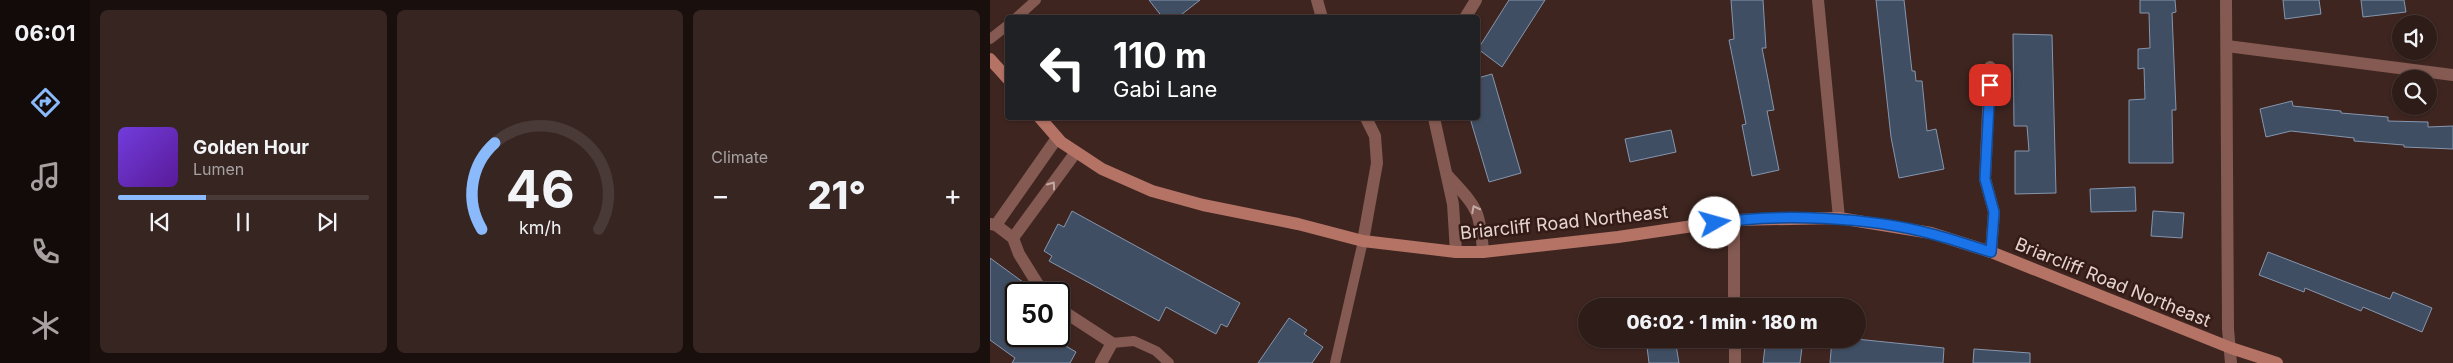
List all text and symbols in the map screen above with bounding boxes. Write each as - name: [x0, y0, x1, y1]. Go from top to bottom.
- map controls: [2392, 15, 2437, 115]
- button: sound: [2392, 15, 2437, 60]
- text: 06:01: [15, 20, 75, 46]
- text: 110 m: [1113, 34, 1207, 76]
- icon: left: [1030, 35, 1095, 100]
- pin: [1969, 64, 2011, 106]
- button: search: [2392, 70, 2437, 115]
- icon: arrive: [1976, 71, 2004, 99]
- text: Gabi Lane: [1113, 76, 1217, 102]
- icon: directions: [28, 85, 63, 120]
- text: Golden Hour: [193, 136, 309, 159]
- text: Climate: [711, 147, 768, 167]
- text: 46: [506, 158, 574, 221]
- icon: music: [28, 159, 63, 194]
- text: Lumen: [193, 159, 244, 179]
- text: 21°: [807, 172, 866, 218]
- text: −: [711, 178, 730, 212]
- text: +: [943, 178, 962, 212]
- one-way arrow: [1047, 182, 1055, 191]
- position arrow: [1688, 196, 1740, 248]
- street label: Briarcliff Road Northeast: [1459, 201, 1669, 243]
- one-way arrow: [1471, 206, 1481, 215]
- icon: previous: [146, 208, 174, 236]
- icon: pause: [229, 208, 257, 236]
- icon: next: [313, 208, 341, 236]
- text: km/h: [519, 217, 561, 238]
- street label: Briarcliff Road Northeast: [2012, 233, 2214, 331]
- icon: phone: [28, 234, 63, 269]
- speed limit sign: 50: [1005, 282, 1070, 347]
- icon: climate: [28, 308, 63, 343]
- text: 06:02 · 1 min · 180 m: [1626, 311, 1818, 334]

